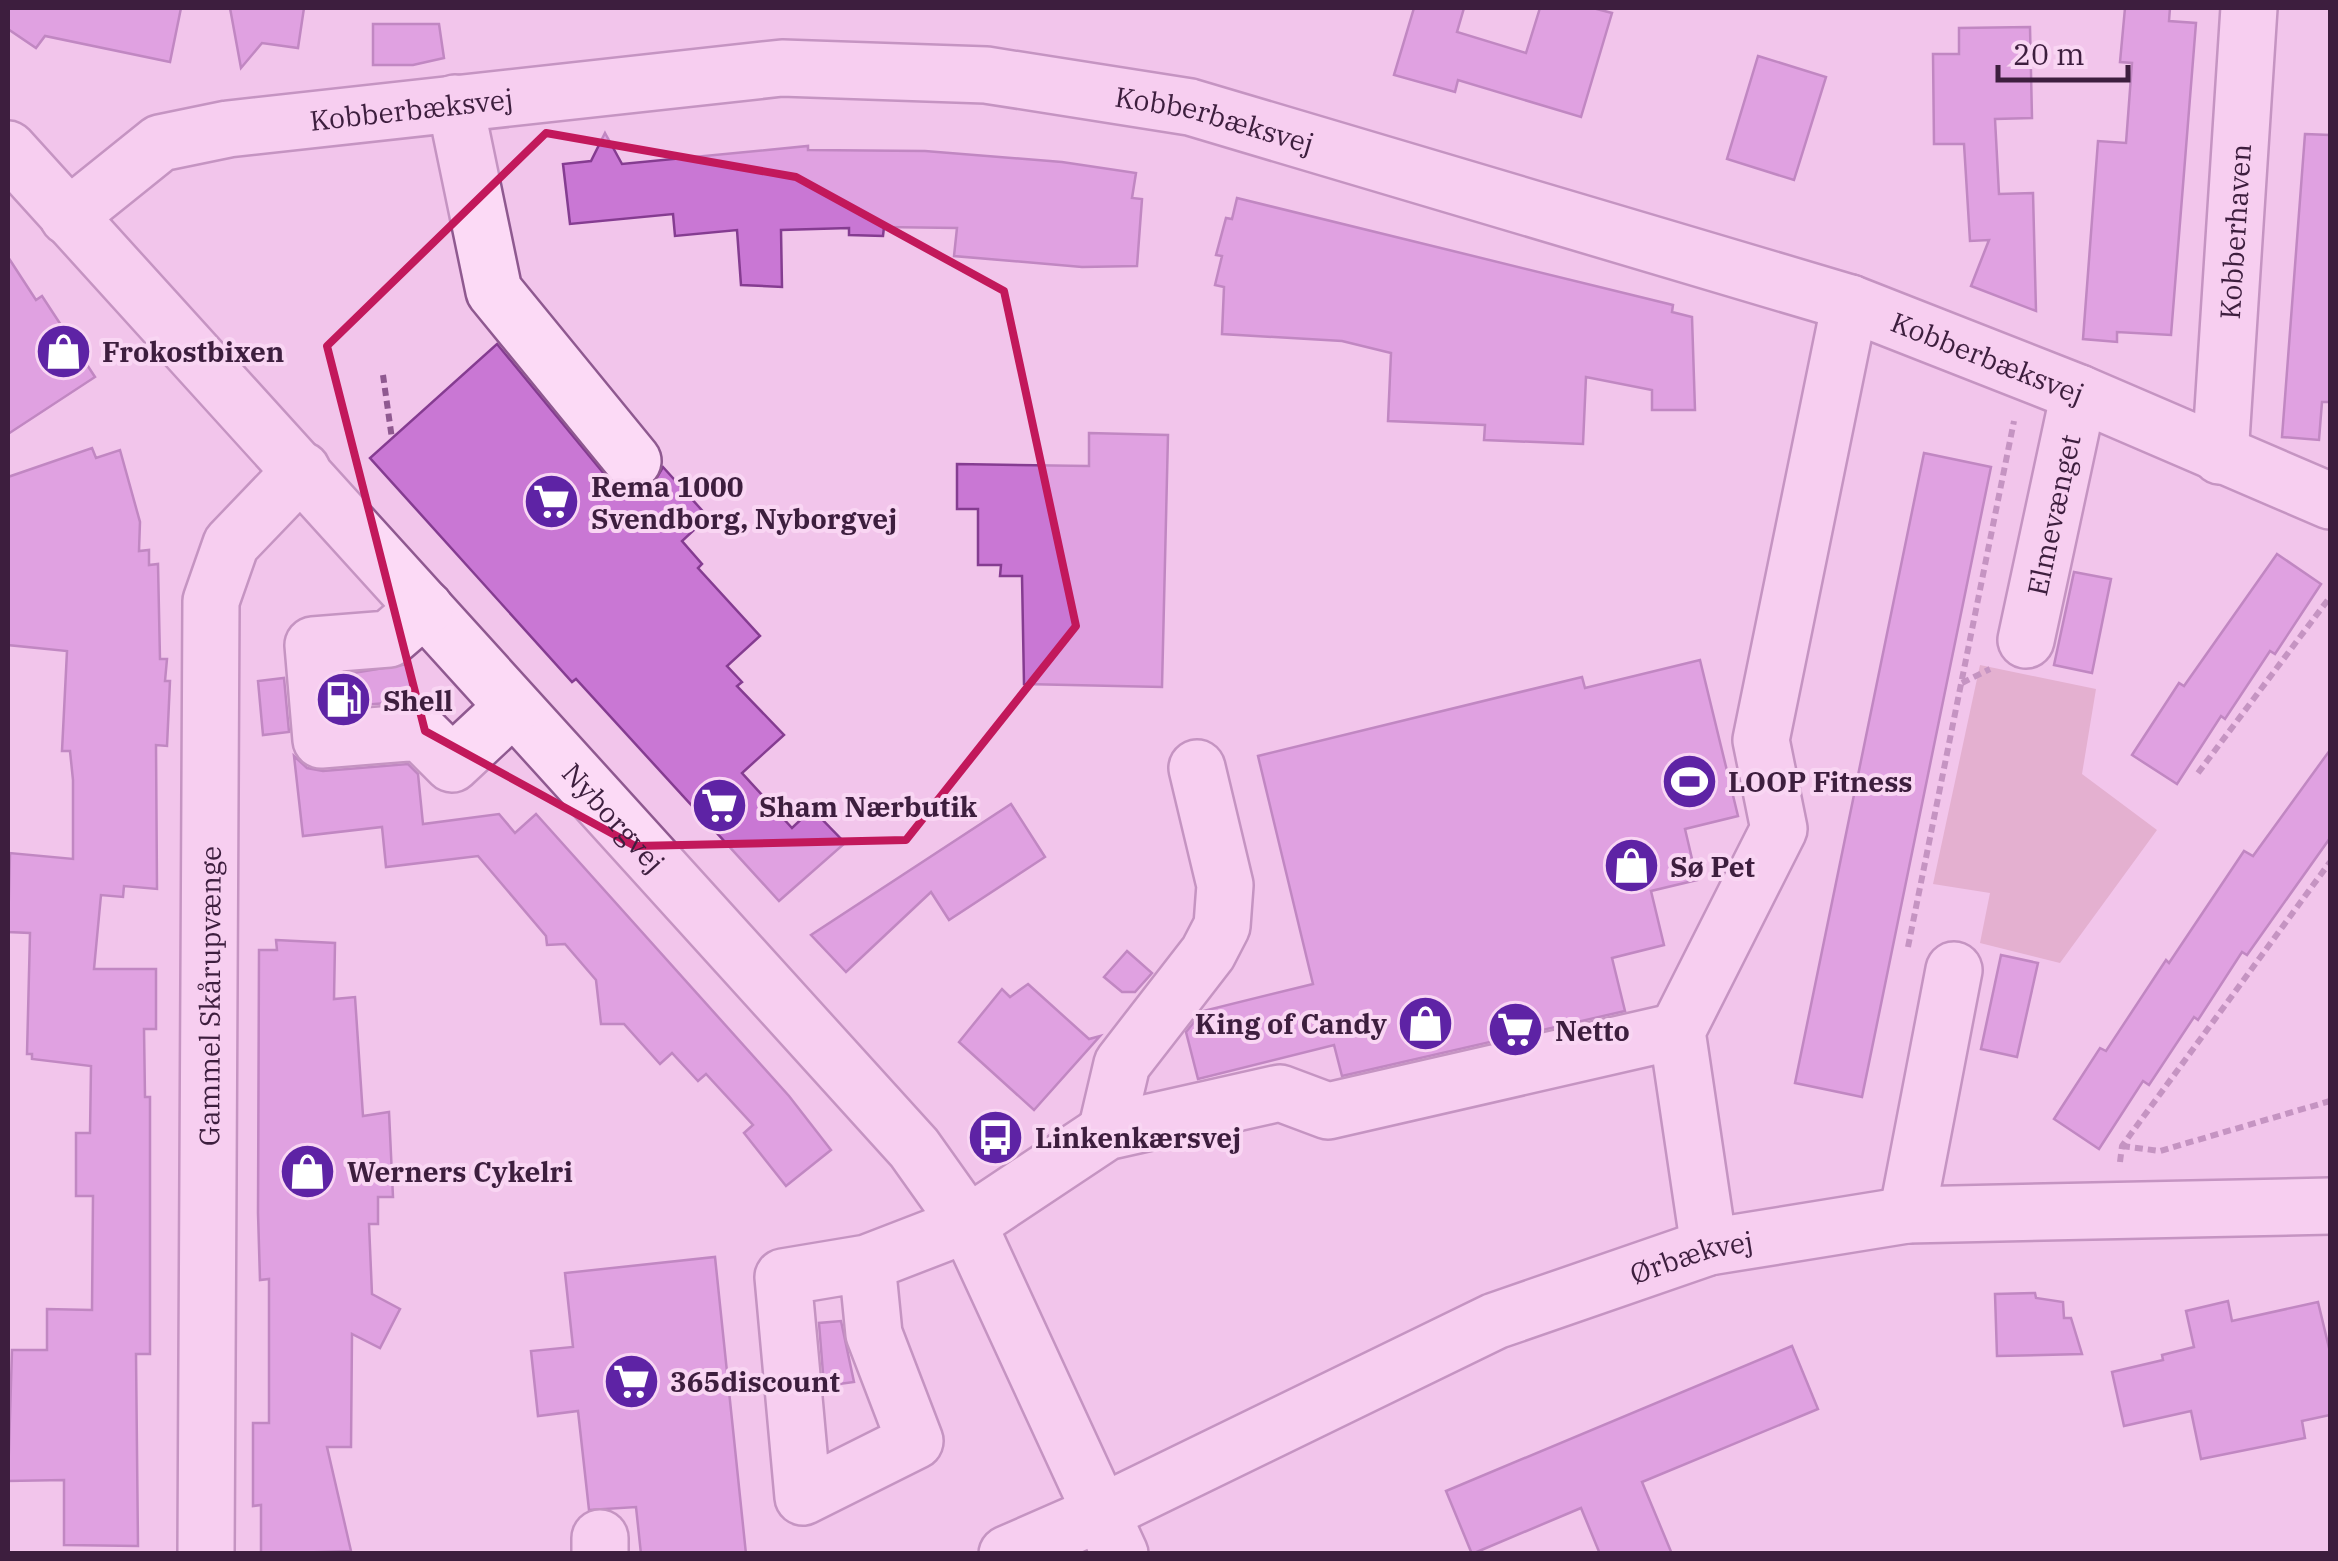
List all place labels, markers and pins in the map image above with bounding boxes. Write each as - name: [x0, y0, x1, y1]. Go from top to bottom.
- shop icon: Frokostbixen: [33, 321, 93, 381]
- place label: Frokostbixen: [102, 333, 284, 370]
- place label: Rema 1000 Svendborg, Nyborgvej: [591, 468, 897, 537]
- supermarket icon: Rema 1000 Svendborg, Nyborgvej: [522, 472, 582, 532]
- fuel station icon: Shell: [314, 670, 374, 730]
- place label: Shell: [383, 682, 453, 719]
- sports icon: LOOP Fitness: [1659, 751, 1719, 811]
- place label: LOOP Fitness: [1728, 763, 1912, 800]
- supermarket icon: Sham Nærbutik: [690, 776, 750, 836]
- place label: Sham Nærbutik: [759, 788, 978, 825]
- shop icon: Sø Pet: [1601, 836, 1661, 896]
- place label: Sø Pet: [1670, 848, 1755, 885]
- shop icon: King of Candy: [1396, 993, 1456, 1053]
- supermarket icon: Netto: [1486, 1000, 1546, 1060]
- place label: King of Candy: [1195, 1005, 1387, 1042]
- place label: Netto: [1555, 1012, 1630, 1049]
- bus stop icon: Linkenkærsvej: [966, 1107, 1026, 1167]
- place label: Linkenkærsvej: [1035, 1119, 1241, 1156]
- shop icon: Werners Cykelri: [278, 1141, 338, 1201]
- place label: Werners Cykelri: [347, 1153, 573, 1190]
- supermarket icon: 365discount: [601, 1351, 661, 1411]
- place label: 365discount: [670, 1363, 840, 1400]

